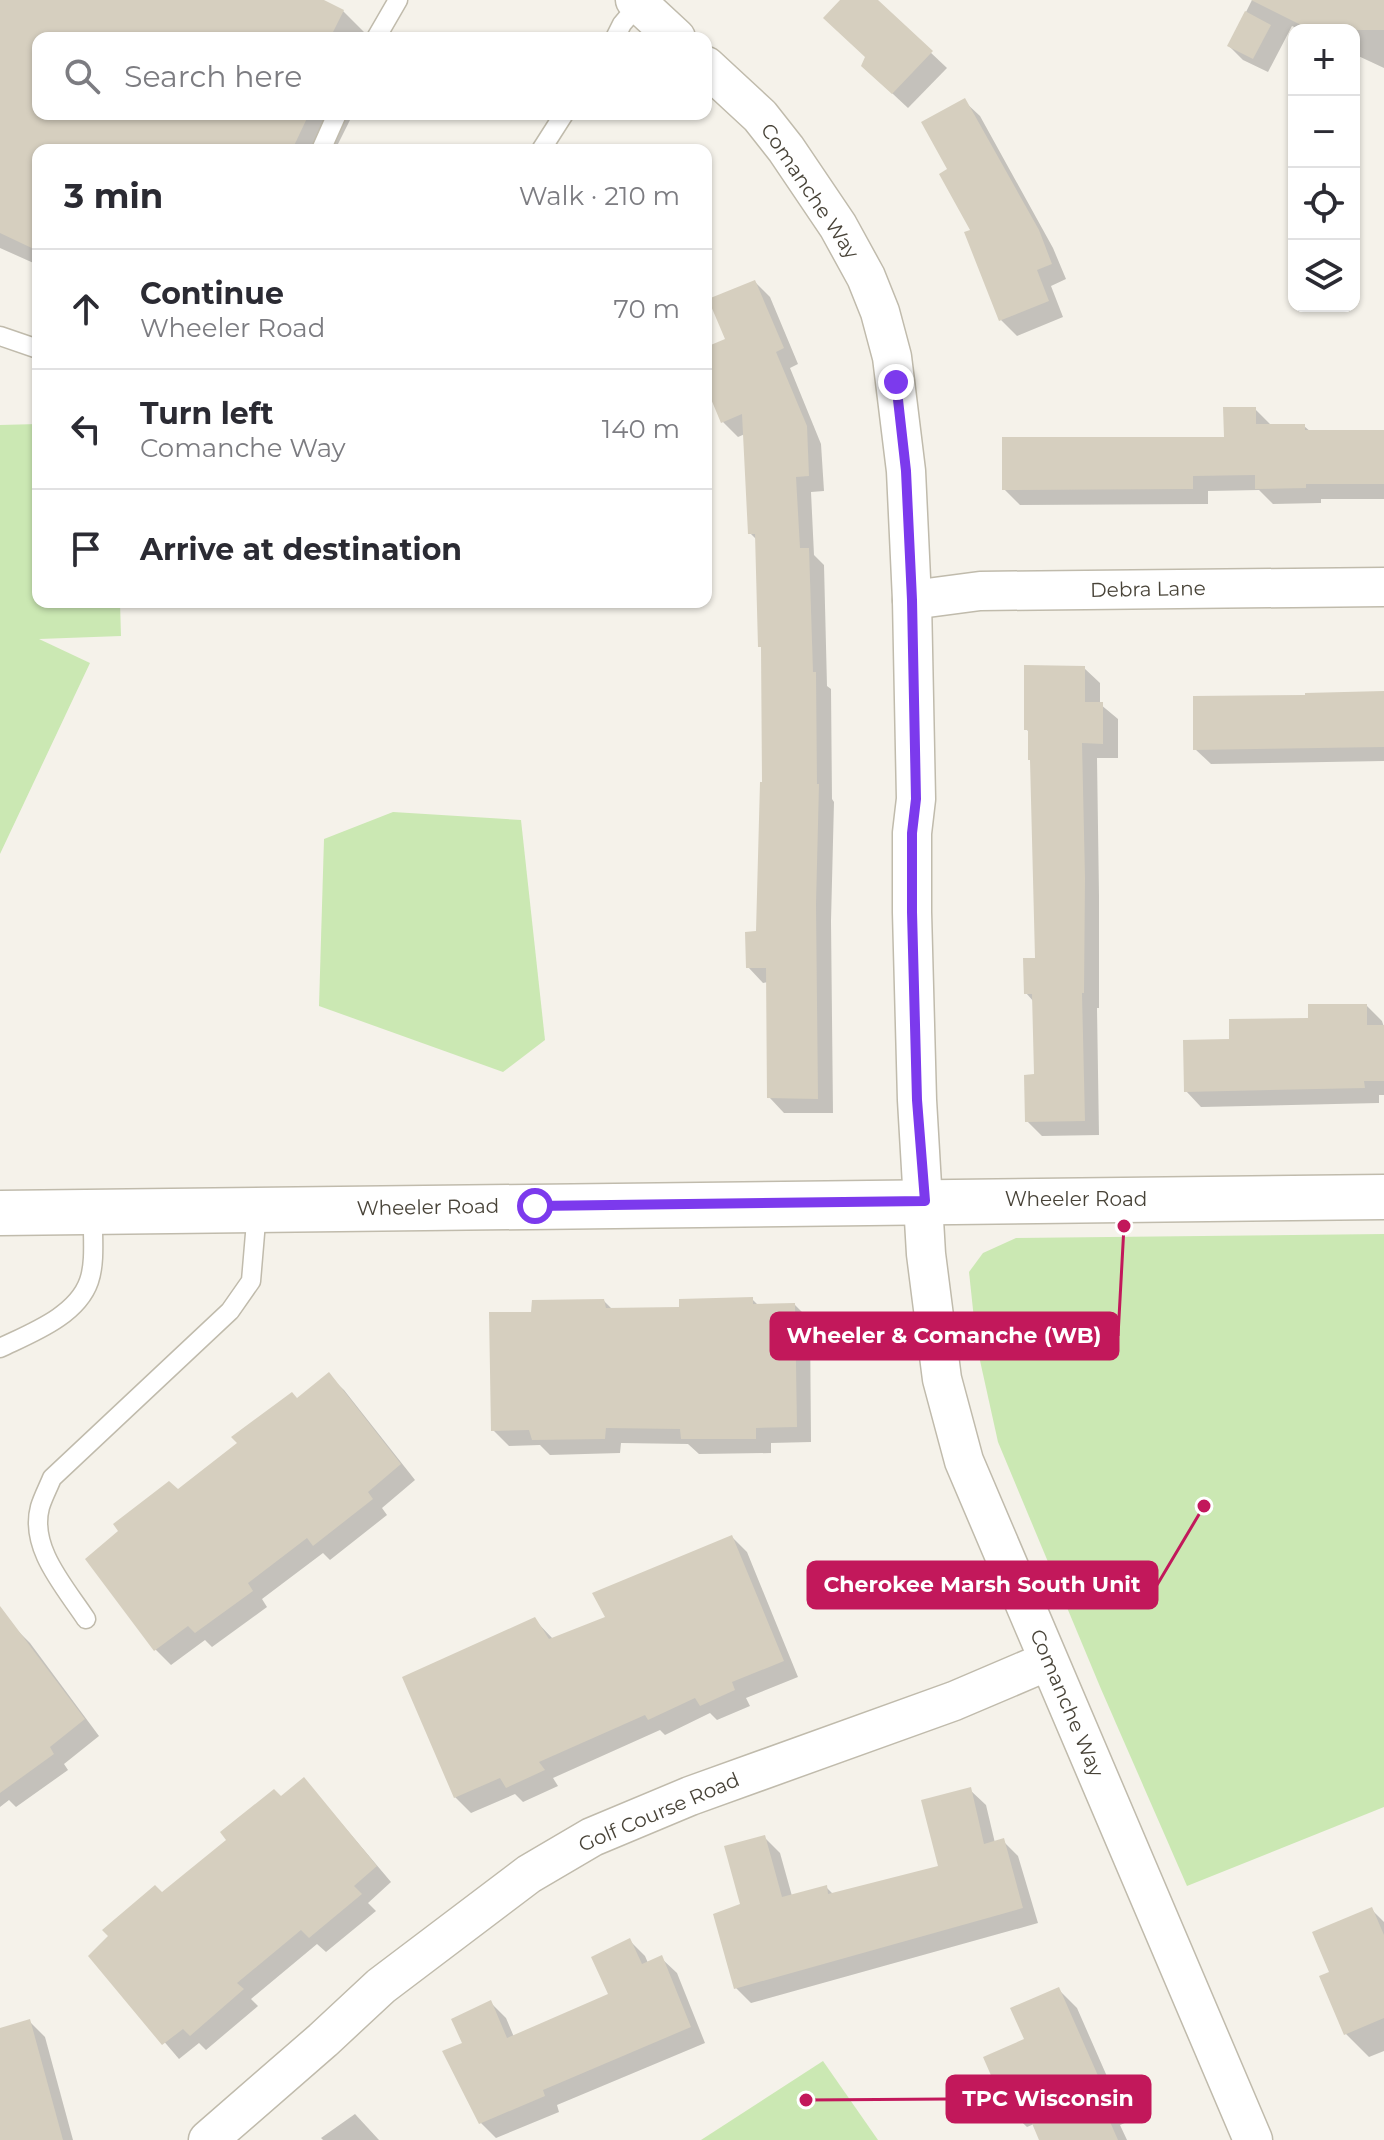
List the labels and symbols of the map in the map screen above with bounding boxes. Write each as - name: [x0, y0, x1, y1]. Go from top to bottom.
- street label: Comanche Way: [756, 119, 864, 263]
- route end: [878, 364, 914, 400]
- street label: Debra Lane: [1090, 576, 1206, 602]
- street label: Wheeler Road: [1005, 1187, 1147, 1211]
- route start: [517, 1188, 553, 1224]
- street label: Wheeler Road: [357, 1194, 499, 1220]
- callout: Wheeler & Comanche (WB): [771, 1313, 1118, 1359]
- text: Wheeler & Comanche (WB): [787, 1322, 1102, 1349]
- callout: Cherokee Marsh South Unit: [808, 1562, 1157, 1608]
- text: Cherokee Marsh South Unit: [823, 1571, 1141, 1598]
- street label: Comanche Way: [1025, 1626, 1109, 1781]
- street label: Golf Course Road: [575, 1767, 743, 1857]
- callout: TPC Wisconsin: [947, 2076, 1150, 2122]
- text: TPC Wisconsin: [962, 2085, 1134, 2112]

